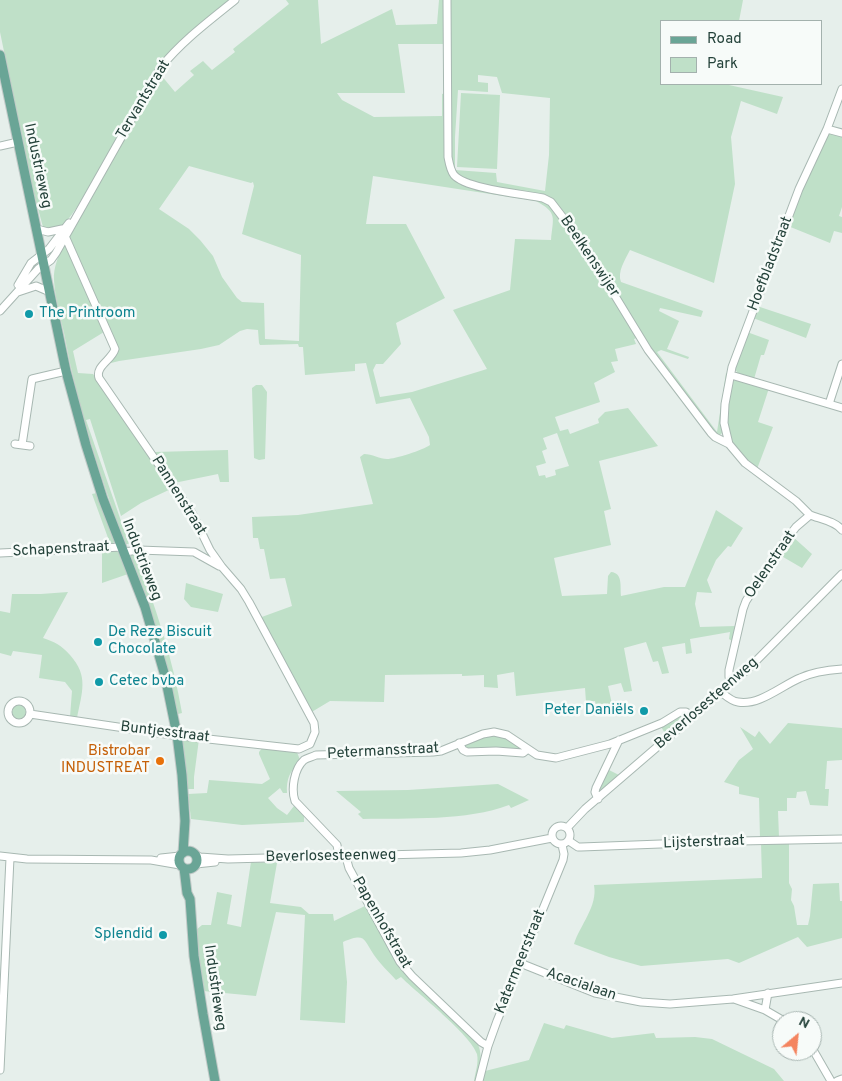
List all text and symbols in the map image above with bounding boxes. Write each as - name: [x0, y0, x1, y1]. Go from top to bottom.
- legend: [660, 20, 822, 85]
- text: Road: [707, 30, 742, 49]
- text: Park: [707, 55, 738, 74]
- street label: Tervantstraat: [113, 57, 175, 143]
- street label: Industrieweg: [19, 122, 55, 210]
- street label: Beelkenswijer: [555, 213, 623, 301]
- street label: Hoefbladstraat: [745, 214, 797, 314]
- place label: The Printroom: [39, 305, 135, 323]
- marker: The Printroom: [23, 308, 35, 320]
- street label: Pannenstraat: [147, 453, 209, 539]
- street label: Industrieweg: [117, 516, 165, 604]
- street label: Oelenstraat: [742, 528, 800, 602]
- street label: Schapenstraat: [12, 538, 110, 562]
- place label: De Reze Biscuit Chocolate: [108, 624, 212, 659]
- marker: De Reze Biscuit Chocolate: [92, 636, 104, 648]
- street label: Beverlosesteenweg: [652, 654, 762, 754]
- place label: Cetec bvba: [109, 673, 184, 691]
- marker: Cetec bvba: [93, 676, 105, 688]
- place label: Peter Daniëls: [544, 702, 634, 720]
- marker: Peter Daniëls: [638, 705, 650, 717]
- street label: Buntjesstraat: [119, 719, 211, 747]
- street label: Petermansstraat: [327, 740, 439, 764]
- place label: Bistrobar INDUSTREAT: [61, 743, 150, 778]
- marker: Bistrobar INDUSTREAT: [154, 755, 166, 767]
- street label: Lijsterstraat: [663, 833, 745, 853]
- street label: Beverlosesteenweg: [265, 847, 397, 867]
- street label: Papenhofstraat: [347, 874, 415, 972]
- street label: Katermeerstraat: [492, 907, 550, 1017]
- place label: Splendid: [94, 926, 153, 944]
- marker: Splendid: [157, 929, 169, 941]
- street label: Industrieweg: [199, 944, 229, 1032]
- street label: Acacialaan: [543, 965, 619, 1005]
- north arrow: [772, 1011, 822, 1061]
- text: N: [795, 1013, 812, 1033]

